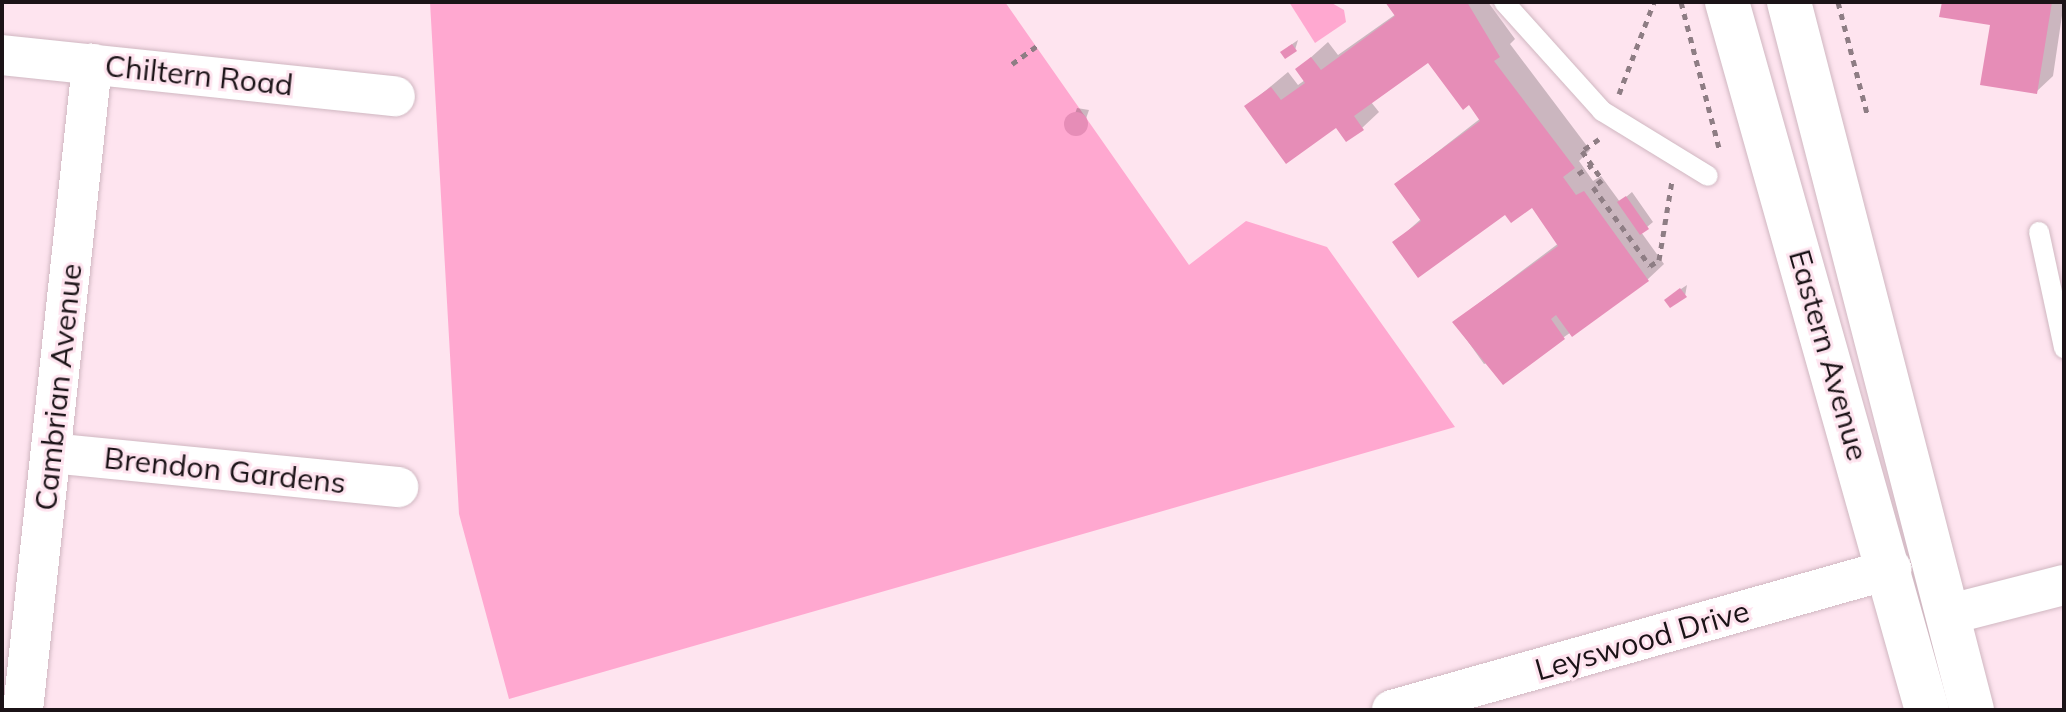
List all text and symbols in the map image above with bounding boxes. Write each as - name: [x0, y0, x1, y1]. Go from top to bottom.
- street label: Chiltern Road: [103, 47, 295, 103]
- street label: Eastern Avenue: [1782, 245, 1876, 465]
- street label: Cambrian Avenue: [27, 262, 89, 512]
- street label: Brendon Gardens: [102, 439, 348, 501]
- street label: Leyswood Drive: [1531, 592, 1753, 688]

